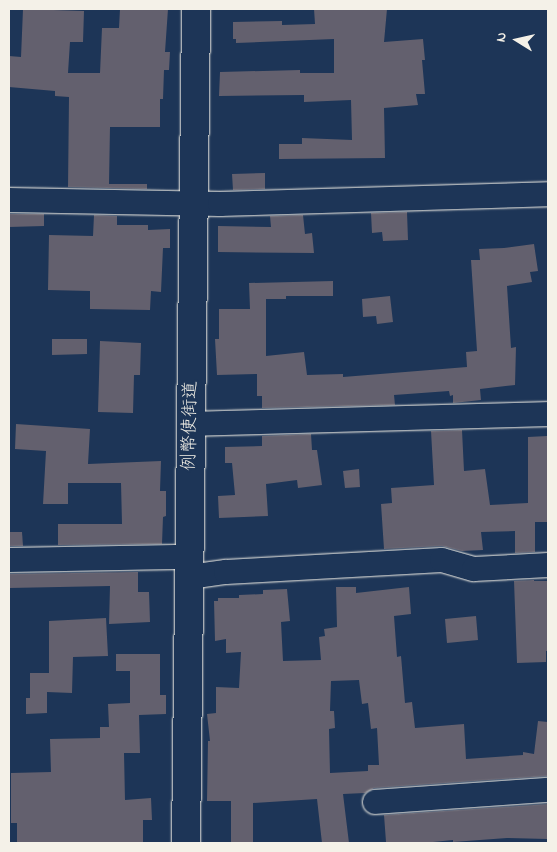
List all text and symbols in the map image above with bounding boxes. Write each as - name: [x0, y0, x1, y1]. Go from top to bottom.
- north arrow: [492, 15, 542, 65]
- text: N: [491, 31, 513, 44]
- street label: 例幣使街道: [179, 381, 203, 471]

